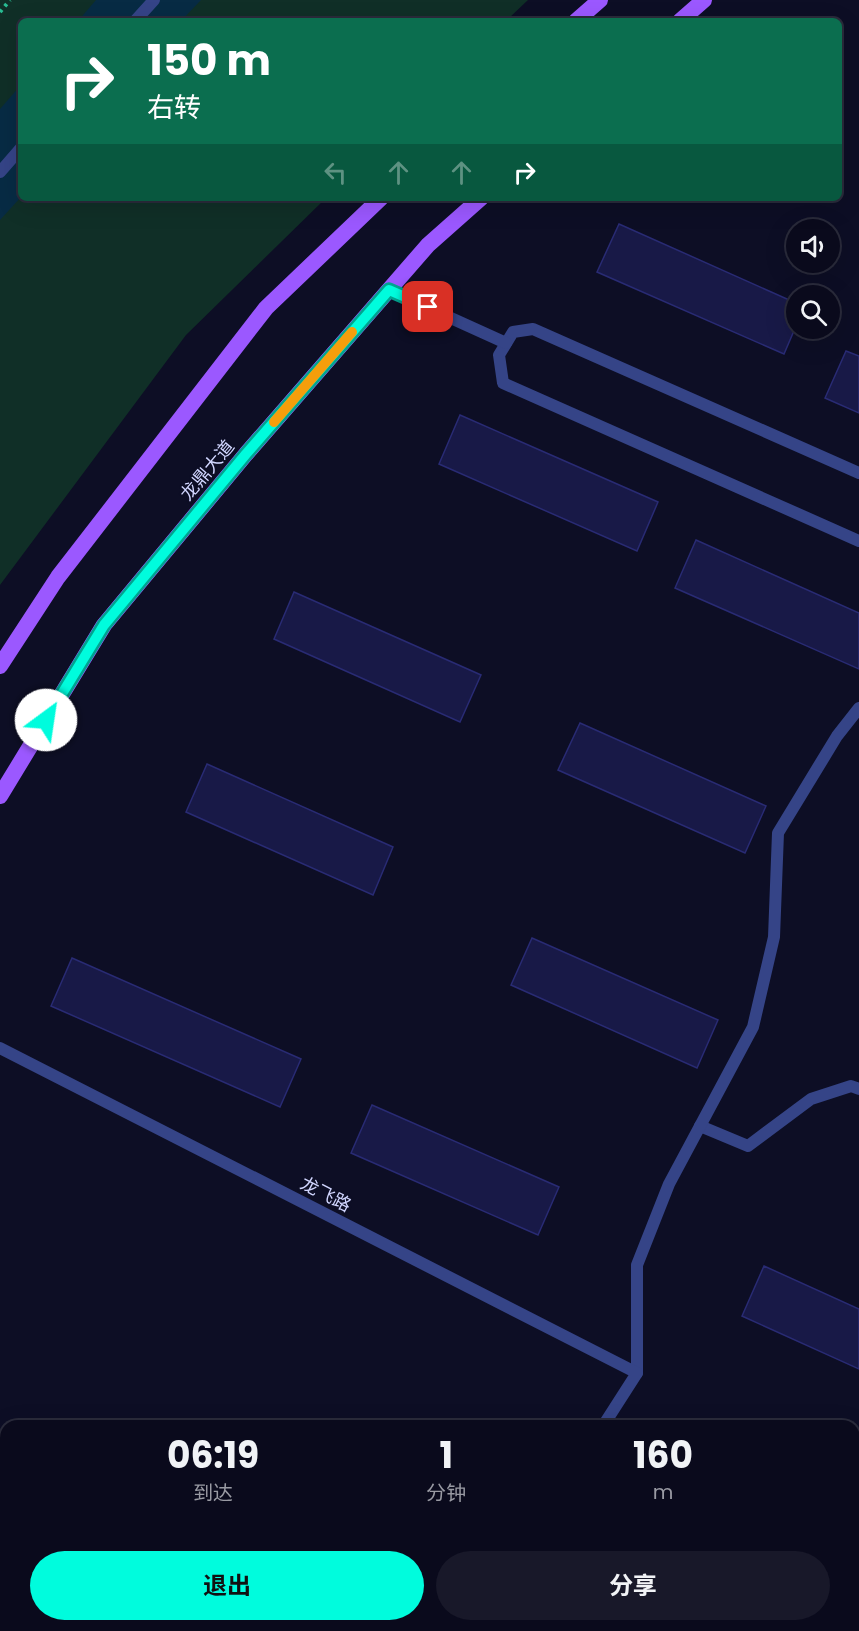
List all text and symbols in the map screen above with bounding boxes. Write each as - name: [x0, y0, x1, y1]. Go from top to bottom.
- text: 150 m: [147, 31, 271, 90]
- icon: right: [48, 42, 126, 120]
- text: 右转: [147, 89, 201, 126]
- icon: left: [319, 156, 352, 189]
- icon: ahead: [382, 156, 415, 189]
- icon: ahead: [445, 156, 478, 189]
- icon: right: [508, 156, 541, 189]
- map controls: [786, 219, 840, 339]
- button: sound: [786, 219, 840, 273]
- pin: [402, 281, 453, 332]
- button: search: [786, 285, 840, 339]
- icon: arrive: [411, 290, 444, 323]
- street label: 龙鼎大道: [174, 434, 240, 506]
- position arrow: [14, 688, 78, 752]
- street label: 龙飞路: [296, 1171, 356, 1217]
- text: 06:19: [167, 1430, 259, 1481]
- text: 1: [439, 1430, 453, 1481]
- text: 160: [633, 1430, 693, 1481]
- text: m: [653, 1478, 673, 1506]
- text: 到达: [193, 1479, 233, 1507]
- text: 分钟: [426, 1479, 466, 1507]
- button: 退出: [30, 1551, 424, 1620]
- button: 分享: [436, 1551, 830, 1620]

